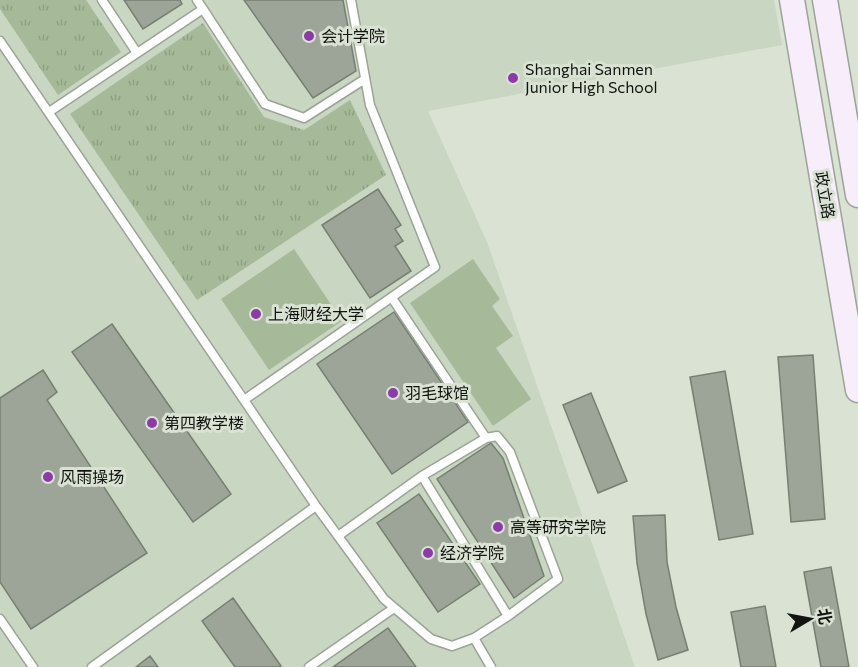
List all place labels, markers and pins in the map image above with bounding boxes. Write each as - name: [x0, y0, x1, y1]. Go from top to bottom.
- place label: 会计学院: [321, 26, 385, 45]
- marker: 会计学院: [302, 29, 316, 43]
- place label: Shanghai Sanmen Junior High School: [525, 59, 658, 96]
- marker: Shanghai Sanmen Junior High School: [506, 71, 520, 85]
- place label: 上海财经大学: [268, 304, 364, 323]
- marker: 上海财经大学: [249, 307, 263, 321]
- place label: 羽毛球馆: [405, 383, 469, 402]
- marker: 羽毛球馆: [386, 386, 400, 400]
- place label: 第四教学楼: [164, 413, 244, 432]
- marker: 第四教学楼: [145, 416, 159, 430]
- place label: 风雨操场: [60, 467, 124, 486]
- marker: 风雨操场: [41, 470, 55, 484]
- place label: 高等研究学院: [510, 517, 606, 536]
- marker: 高等研究学院: [491, 520, 505, 534]
- place label: 经济学院: [440, 543, 504, 562]
- marker: 经济学院: [421, 546, 435, 560]

